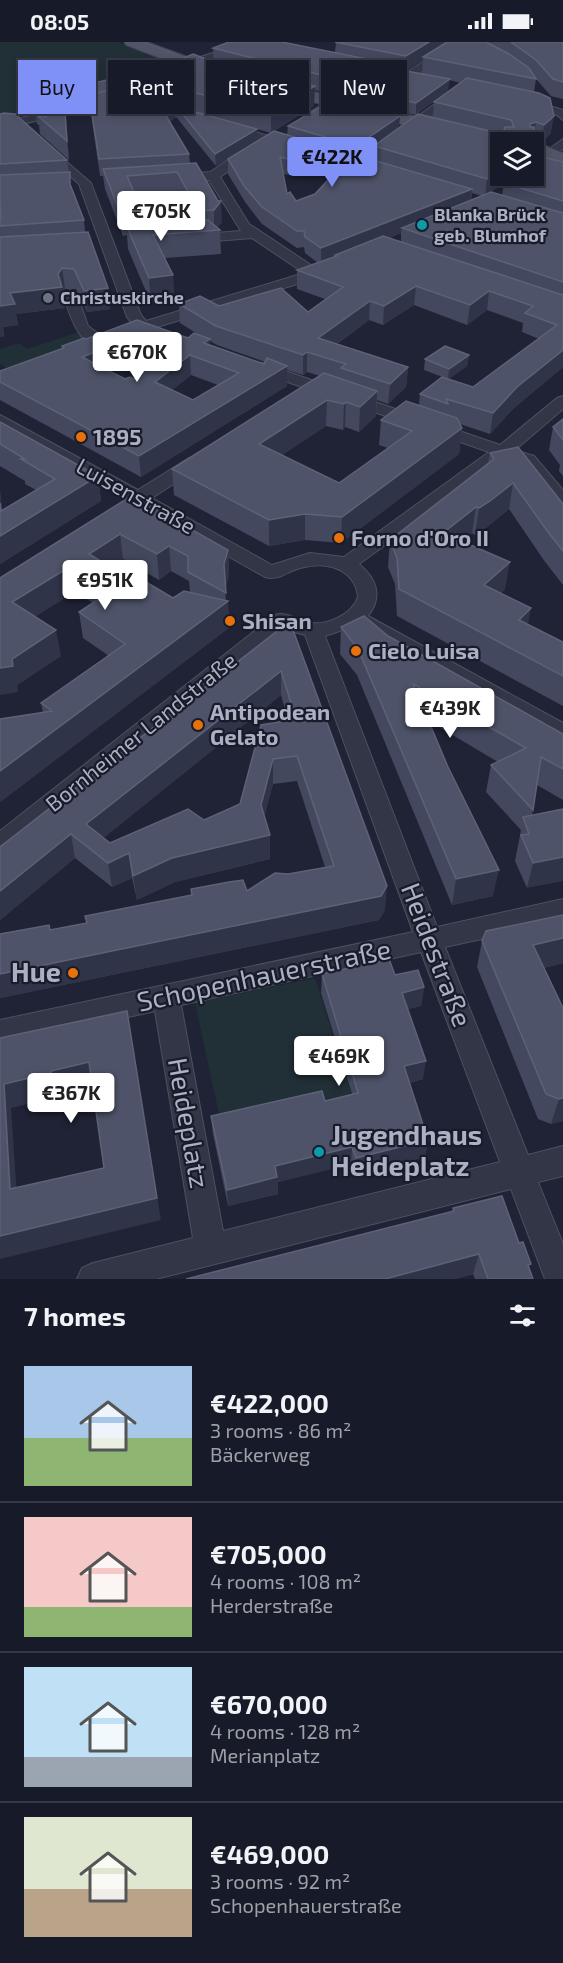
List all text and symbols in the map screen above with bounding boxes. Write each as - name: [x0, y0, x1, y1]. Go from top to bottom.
- text: 08:05: [30, 8, 89, 34]
- chip: Buy: [18, 60, 96, 114]
- chip: Rent: [108, 60, 194, 114]
- chip: Filters: [206, 60, 309, 114]
- chip: New: [321, 60, 407, 114]
- map controls: [490, 132, 544, 186]
- button: layers: [490, 132, 544, 186]
- pin: €422K: [290, 137, 374, 188]
- text: €422K: [301, 144, 363, 168]
- pin: €705K: [119, 191, 203, 242]
- text: €705K: [131, 198, 191, 222]
- place label: Blanka Brück geb. Blumhof: [434, 203, 547, 246]
- marker: Blanka Brück geb. Blumhof: [415, 218, 429, 232]
- place label: Christuskirche: [60, 286, 184, 308]
- marker: Christuskirche: [41, 291, 55, 305]
- pin: €670K: [95, 332, 179, 383]
- text: €670K: [107, 339, 167, 363]
- place label: 1895: [93, 423, 141, 449]
- marker: 1895: [74, 430, 88, 444]
- street label: Luisenstraße: [72, 452, 201, 539]
- place label: Forno d'Oro II: [351, 524, 489, 550]
- marker: Forno d'Oro II: [332, 531, 346, 545]
- pin: €951K: [63, 560, 147, 611]
- text: €951K: [77, 567, 134, 591]
- place label: Shisan: [242, 607, 312, 633]
- marker: Shisan: [223, 614, 237, 628]
- place label: Cielo Luisa: [368, 637, 480, 663]
- marker: Cielo Luisa: [349, 644, 363, 658]
- street label: Bornheimer Landstraße: [40, 646, 241, 816]
- pin: €439K: [408, 688, 492, 739]
- text: €439K: [419, 695, 481, 719]
- place label: Antipodean Gelato: [210, 698, 330, 749]
- marker: Antipodean Gelato: [191, 718, 205, 732]
- street label: Heidestraße: [396, 878, 480, 1031]
- street label: Schopenhauerstraße: [134, 931, 394, 1018]
- place label: Hue: [11, 955, 61, 987]
- marker: Hue: [66, 966, 80, 980]
- pin: €469K: [297, 1036, 381, 1087]
- text: €469K: [308, 1043, 370, 1067]
- street label: Heideplatz: [162, 1055, 217, 1190]
- pin: €367K: [29, 1073, 113, 1124]
- text: €367K: [41, 1080, 101, 1104]
- place label: Jugendhaus Heideplatz: [331, 1118, 482, 1181]
- marker: Jugendhaus Heideplatz: [312, 1145, 326, 1159]
- icon: filters: [506, 1299, 539, 1332]
- text: 7 homes: [24, 1300, 126, 1331]
- text: €422,000: [210, 1387, 329, 1418]
- icon: home: [72, 1390, 144, 1462]
- text: 3 rooms · 86 m²: [210, 1418, 351, 1442]
- text: Bäckerweg: [210, 1442, 310, 1466]
- text: €705,000: [210, 1538, 327, 1569]
- icon: home: [72, 1541, 144, 1613]
- text: 4 rooms · 108 m²: [210, 1569, 361, 1593]
- text: Herderstraße: [210, 1593, 333, 1617]
- text: €670,000: [210, 1688, 328, 1719]
- icon: home: [72, 1691, 144, 1763]
- text: 4 rooms · 128 m²: [210, 1719, 360, 1743]
- text: Merianplatz: [210, 1743, 320, 1767]
- text: €469,000: [210, 1838, 329, 1869]
- icon: home: [72, 1841, 144, 1913]
- text: 3 rooms · 92 m²: [210, 1869, 350, 1893]
- text: Schopenhauerstraße: [210, 1893, 402, 1917]

